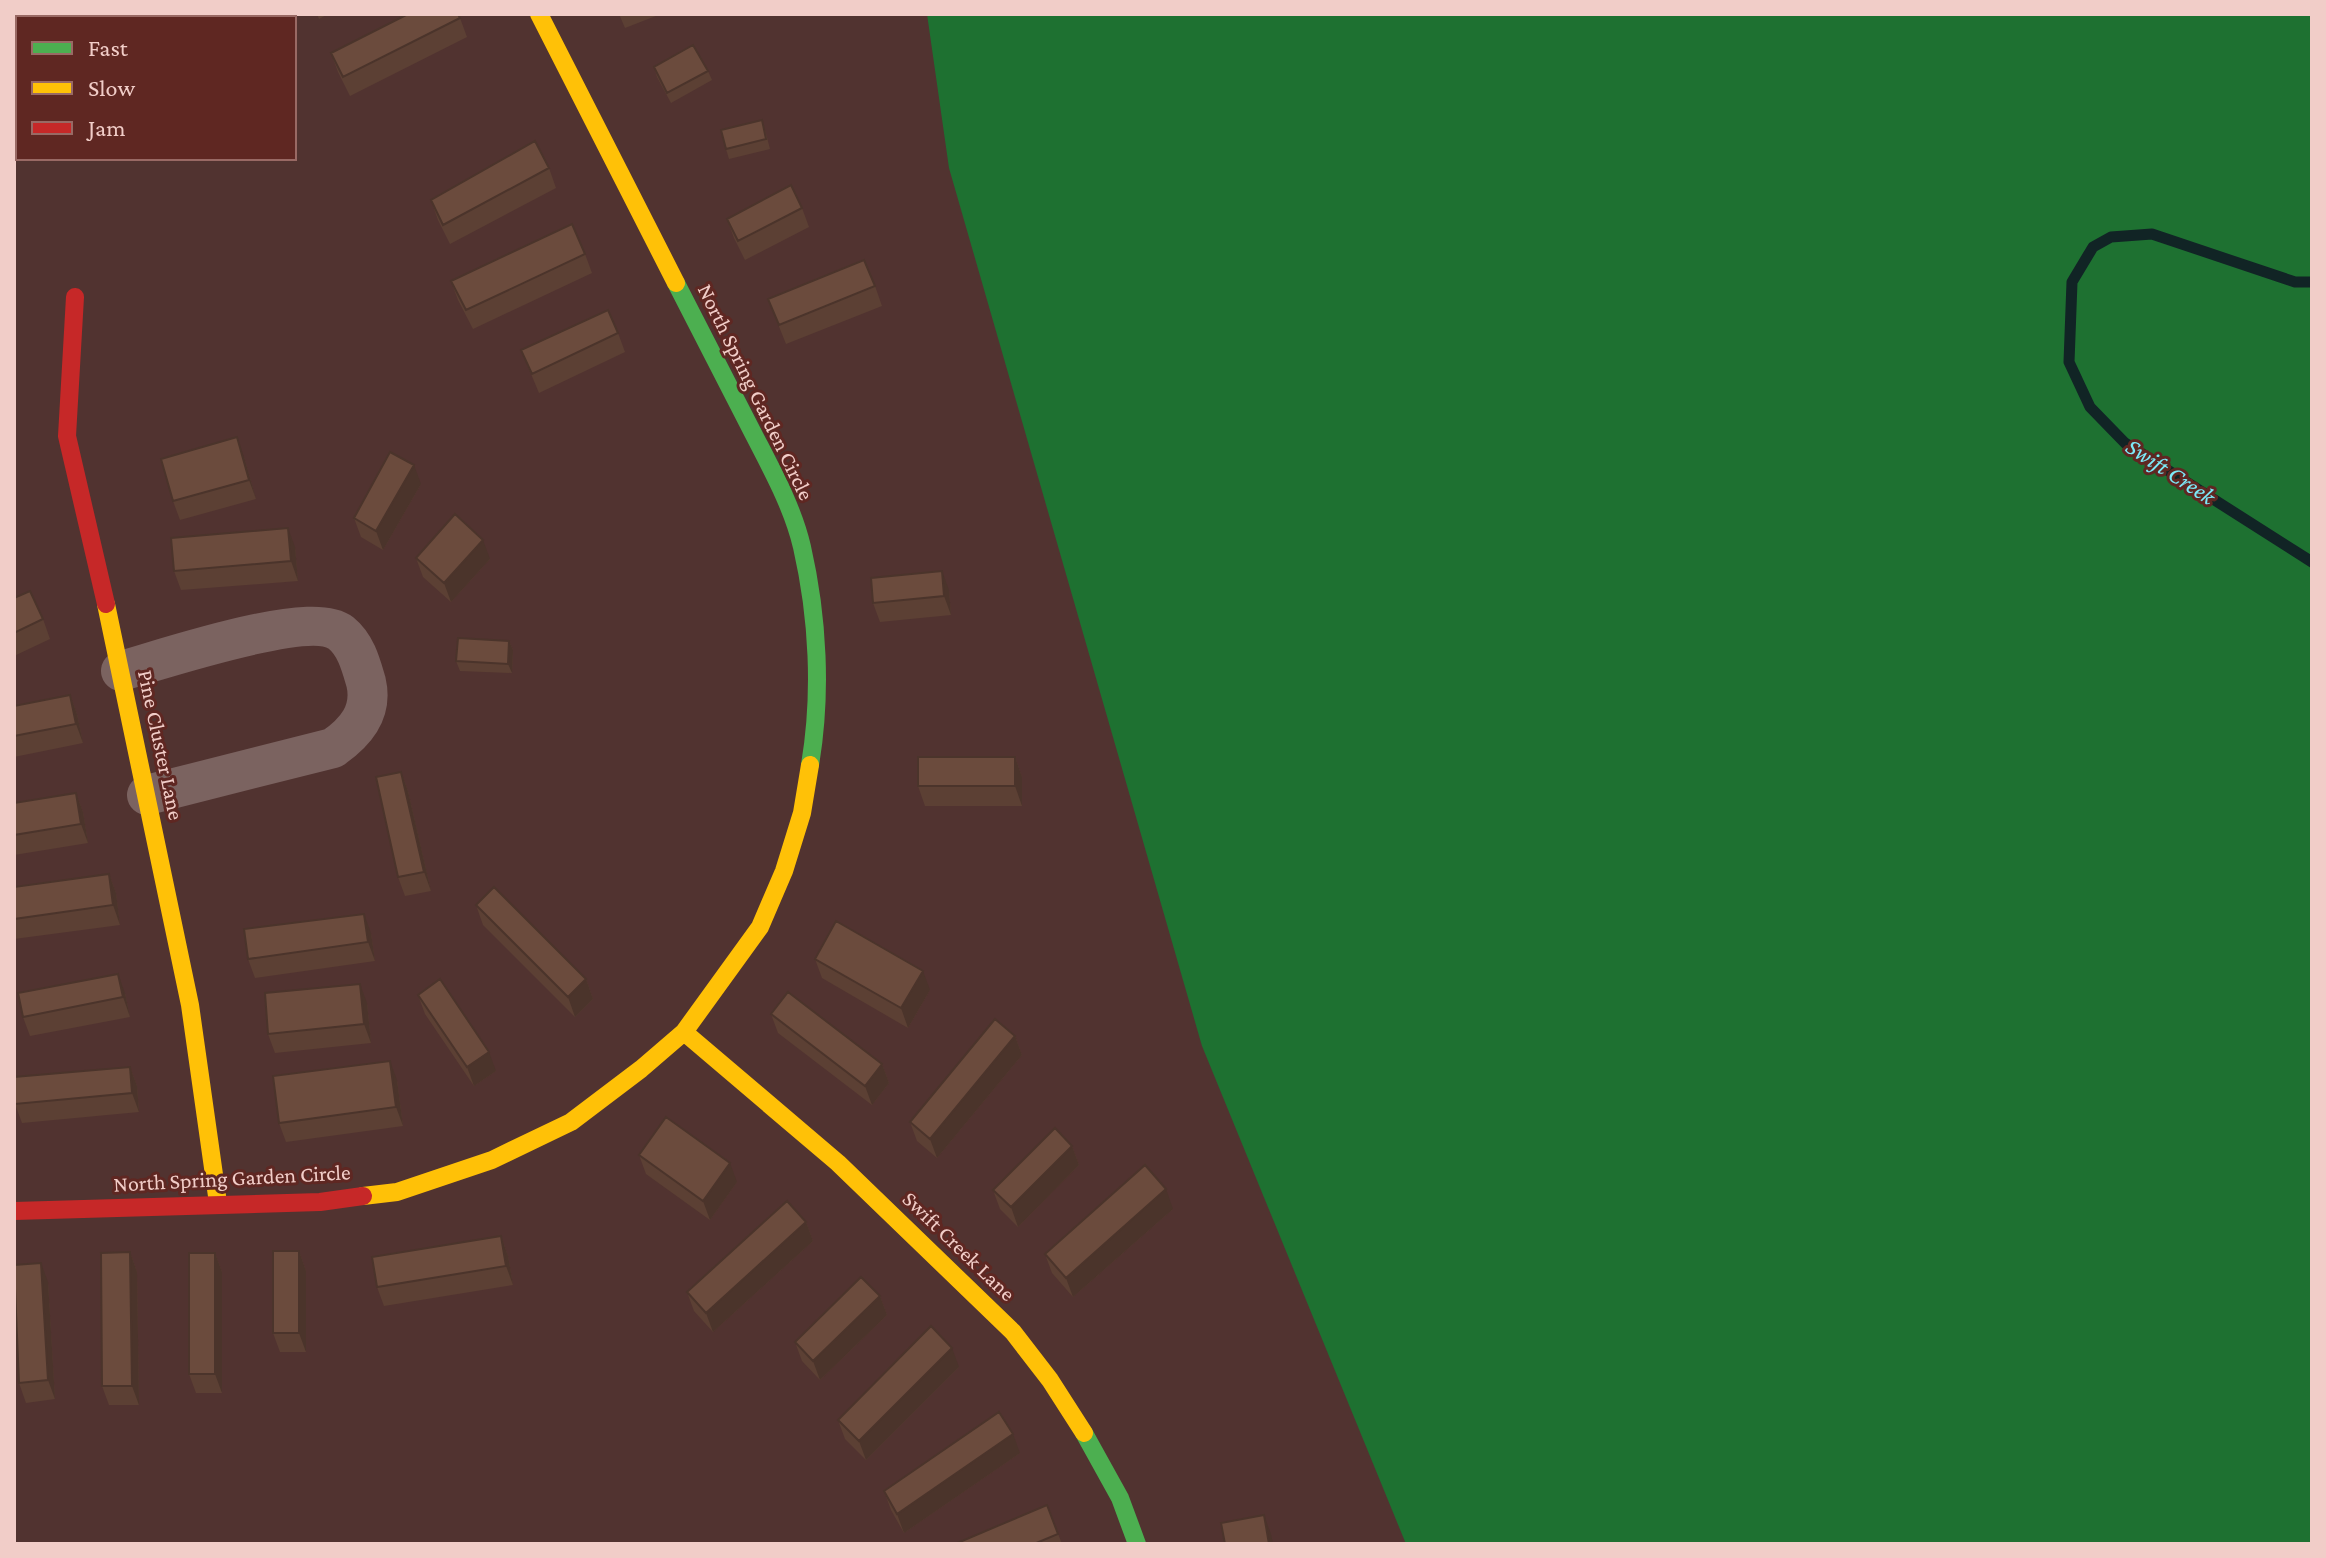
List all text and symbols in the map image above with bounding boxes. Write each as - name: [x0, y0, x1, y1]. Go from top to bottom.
- legend: [16, 16, 296, 160]
- text: Fast: [88, 34, 129, 61]
- text: Slow: [88, 74, 135, 101]
- text: Jam: [86, 114, 126, 141]
- street label: North Spring Garden Circle: [693, 280, 819, 504]
- water label: Swift Creek: [2121, 432, 2222, 511]
- street label: Pine Cluster Lane: [133, 668, 189, 822]
- street label: North Spring Garden Circle: [113, 1159, 351, 1197]
- street label: Swift Creek Lane: [897, 1186, 1021, 1306]

